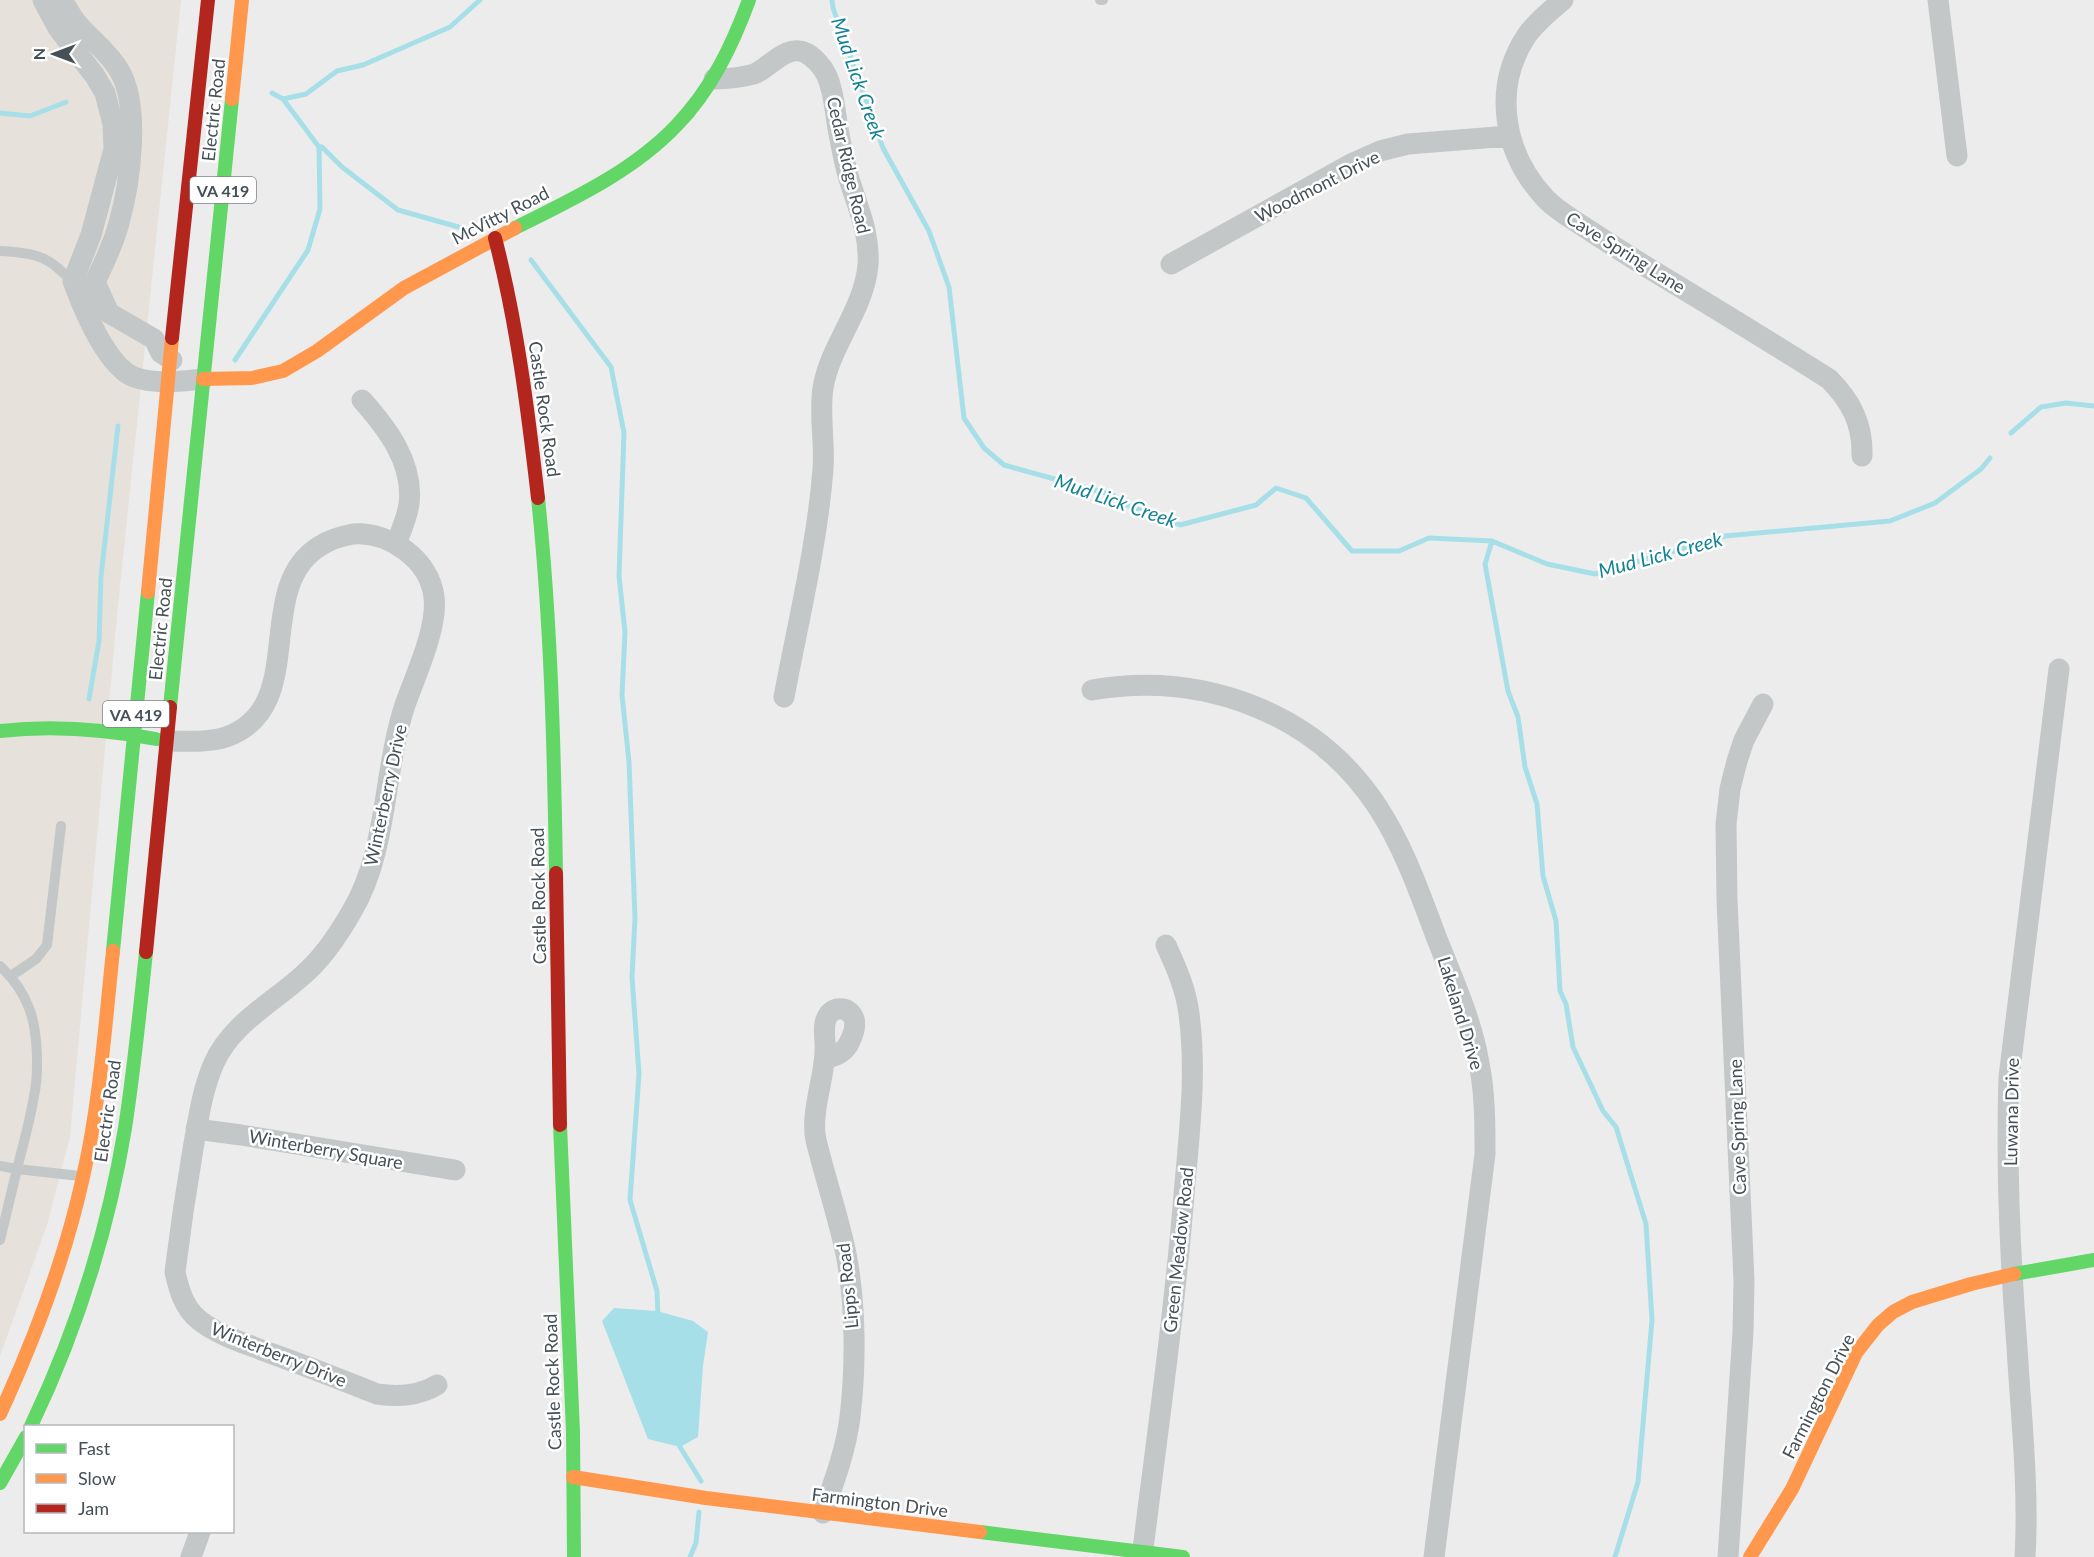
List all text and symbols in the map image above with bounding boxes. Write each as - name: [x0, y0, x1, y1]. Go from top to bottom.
- water label: Mud Lick Creek: [827, 14, 891, 143]
- north arrow: [24, 24, 84, 84]
- text: N: [29, 48, 48, 60]
- street label: Electric Road: [197, 58, 229, 162]
- street label: Cedar Ridge Road: [823, 94, 875, 236]
- street label: Woodmont Drive: [1251, 145, 1383, 227]
- road number: VA 419: [190, 177, 256, 203]
- street label: McVitty Road: [448, 181, 552, 249]
- street label: Cave Spring Lane: [1562, 207, 1690, 297]
- street label: Castle Rock Road: [525, 340, 565, 478]
- water label: Mud Lick Creek: [1052, 468, 1181, 532]
- water label: Mud Lick Creek: [1595, 526, 1725, 582]
- street label: Electric Road: [144, 577, 176, 681]
- road number: VA 419: [103, 701, 169, 727]
- street label: Winterberry Drive: [359, 722, 411, 868]
- street label: Castle Rock Road: [526, 827, 550, 965]
- street label: Lakeland Drive: [1433, 954, 1489, 1072]
- street label: Electric Road: [89, 1058, 125, 1164]
- street label: Luwana Drive: [1999, 1058, 2023, 1166]
- street label: Cave Spring Lane: [1724, 1059, 1750, 1195]
- street label: Winterberry Square: [247, 1125, 405, 1173]
- street label: Green Meadow Road: [1158, 1166, 1198, 1334]
- street label: Lipps Road: [832, 1242, 862, 1330]
- street label: Castle Rock Road: [539, 1313, 565, 1451]
- street label: Winterberry Drive: [208, 1317, 350, 1391]
- street label: Farmington Drive: [1777, 1330, 1859, 1462]
- legend: [24, 1425, 234, 1533]
- text: Fast: [78, 1437, 111, 1459]
- text: Slow: [78, 1467, 116, 1489]
- street label: Farmington Drive: [811, 1483, 949, 1521]
- text: Jam: [78, 1497, 109, 1519]

